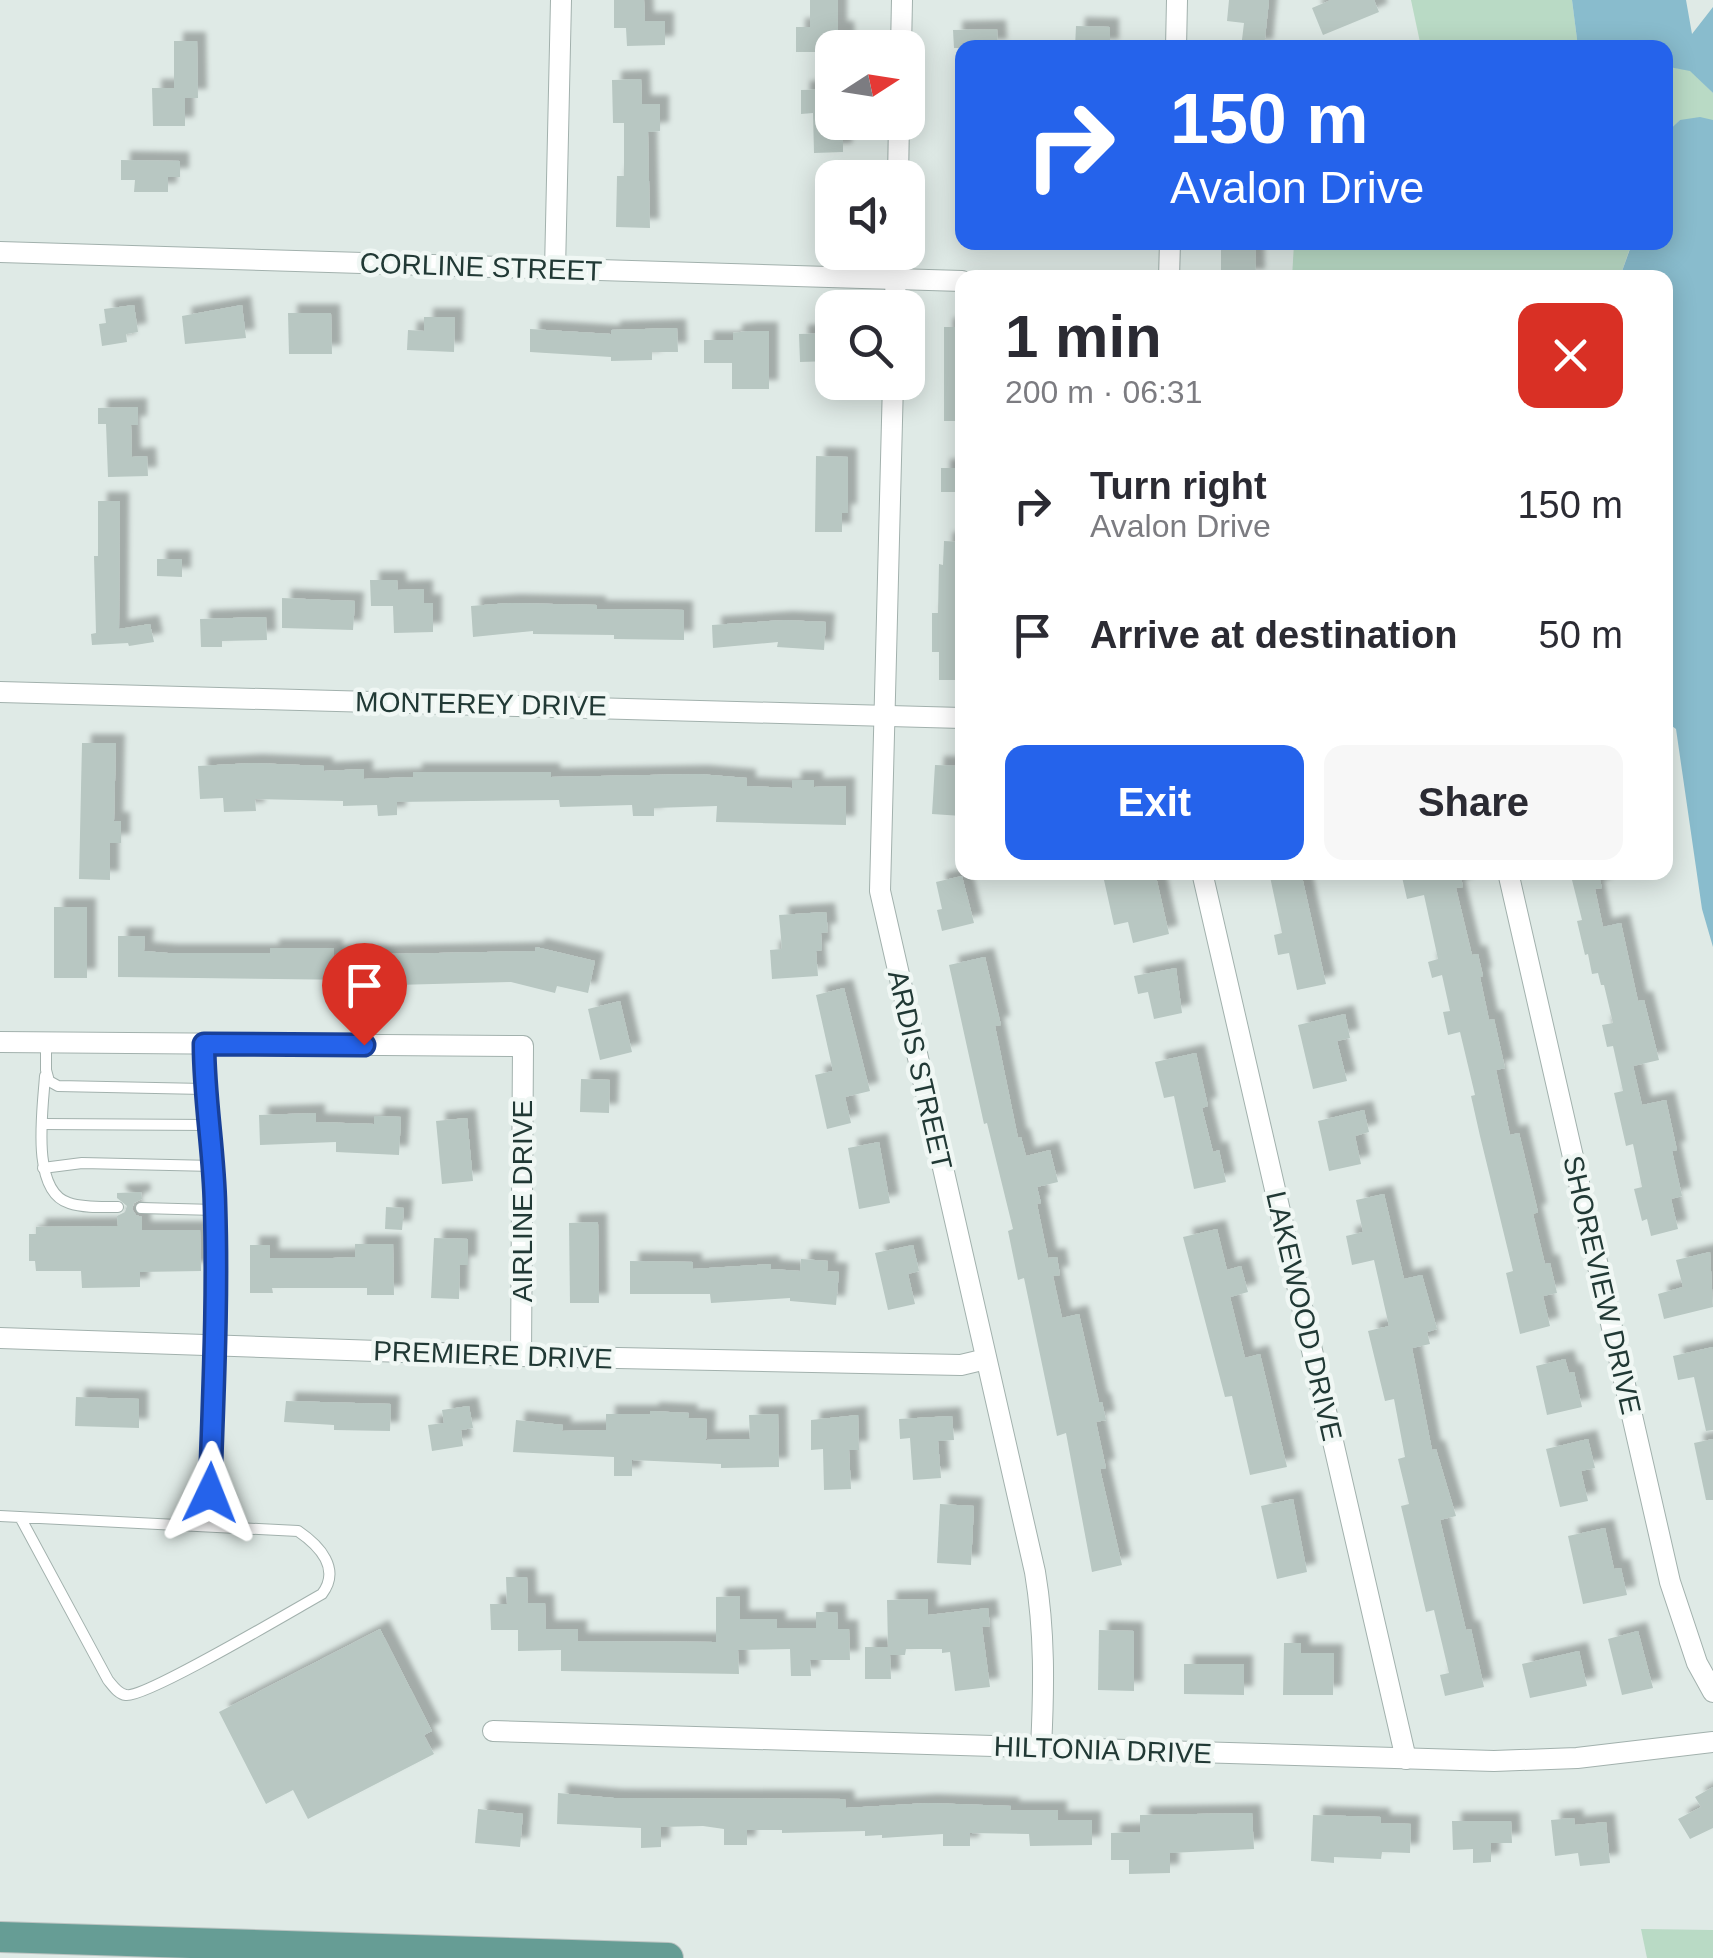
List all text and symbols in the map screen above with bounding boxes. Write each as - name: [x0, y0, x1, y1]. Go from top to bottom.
- north arrow: [815, 30, 925, 140]
- map controls: [815, 30, 925, 400]
- icon: right: [1005, 80, 1135, 210]
- text: 150 m: [1170, 80, 1368, 158]
- button: sound: [815, 160, 925, 270]
- text: Avalon Drive: [1170, 162, 1424, 213]
- street label: CORLINE STREET: [359, 247, 603, 287]
- button: search: [815, 290, 925, 400]
- text: 1 min: [1005, 303, 1162, 370]
- button: close: [1518, 303, 1623, 408]
- text: 200 m · 06:31: [1005, 374, 1202, 410]
- text: Turn right: [1090, 465, 1267, 507]
- icon: right: [1005, 478, 1060, 533]
- text: 150 m: [1517, 484, 1623, 526]
- text: Avalon Drive: [1090, 508, 1271, 544]
- icon: arrive: [1005, 608, 1060, 663]
- text: Arrive at destination: [1090, 614, 1457, 656]
- text: 50 m: [1539, 614, 1623, 656]
- street label: MONTEREY DRIVE: [355, 686, 607, 722]
- button: Exit: [1005, 745, 1304, 860]
- button: Share: [1324, 745, 1623, 860]
- pin: [322, 943, 407, 1046]
- icon: arrive: [337, 958, 392, 1013]
- street label: ARDIS STREET: [882, 967, 958, 1173]
- street label: AIRLINE DRIVE: [507, 1100, 538, 1302]
- street label: SHOREVIEW DRIVE: [1557, 1153, 1647, 1417]
- street label: LAKEWOOD DRIVE: [1260, 1188, 1348, 1444]
- street label: PREMIERE DRIVE: [373, 1335, 613, 1375]
- position arrow: [158, 1441, 262, 1545]
- street label: HILTONIA DRIVE: [993, 1731, 1213, 1769]

